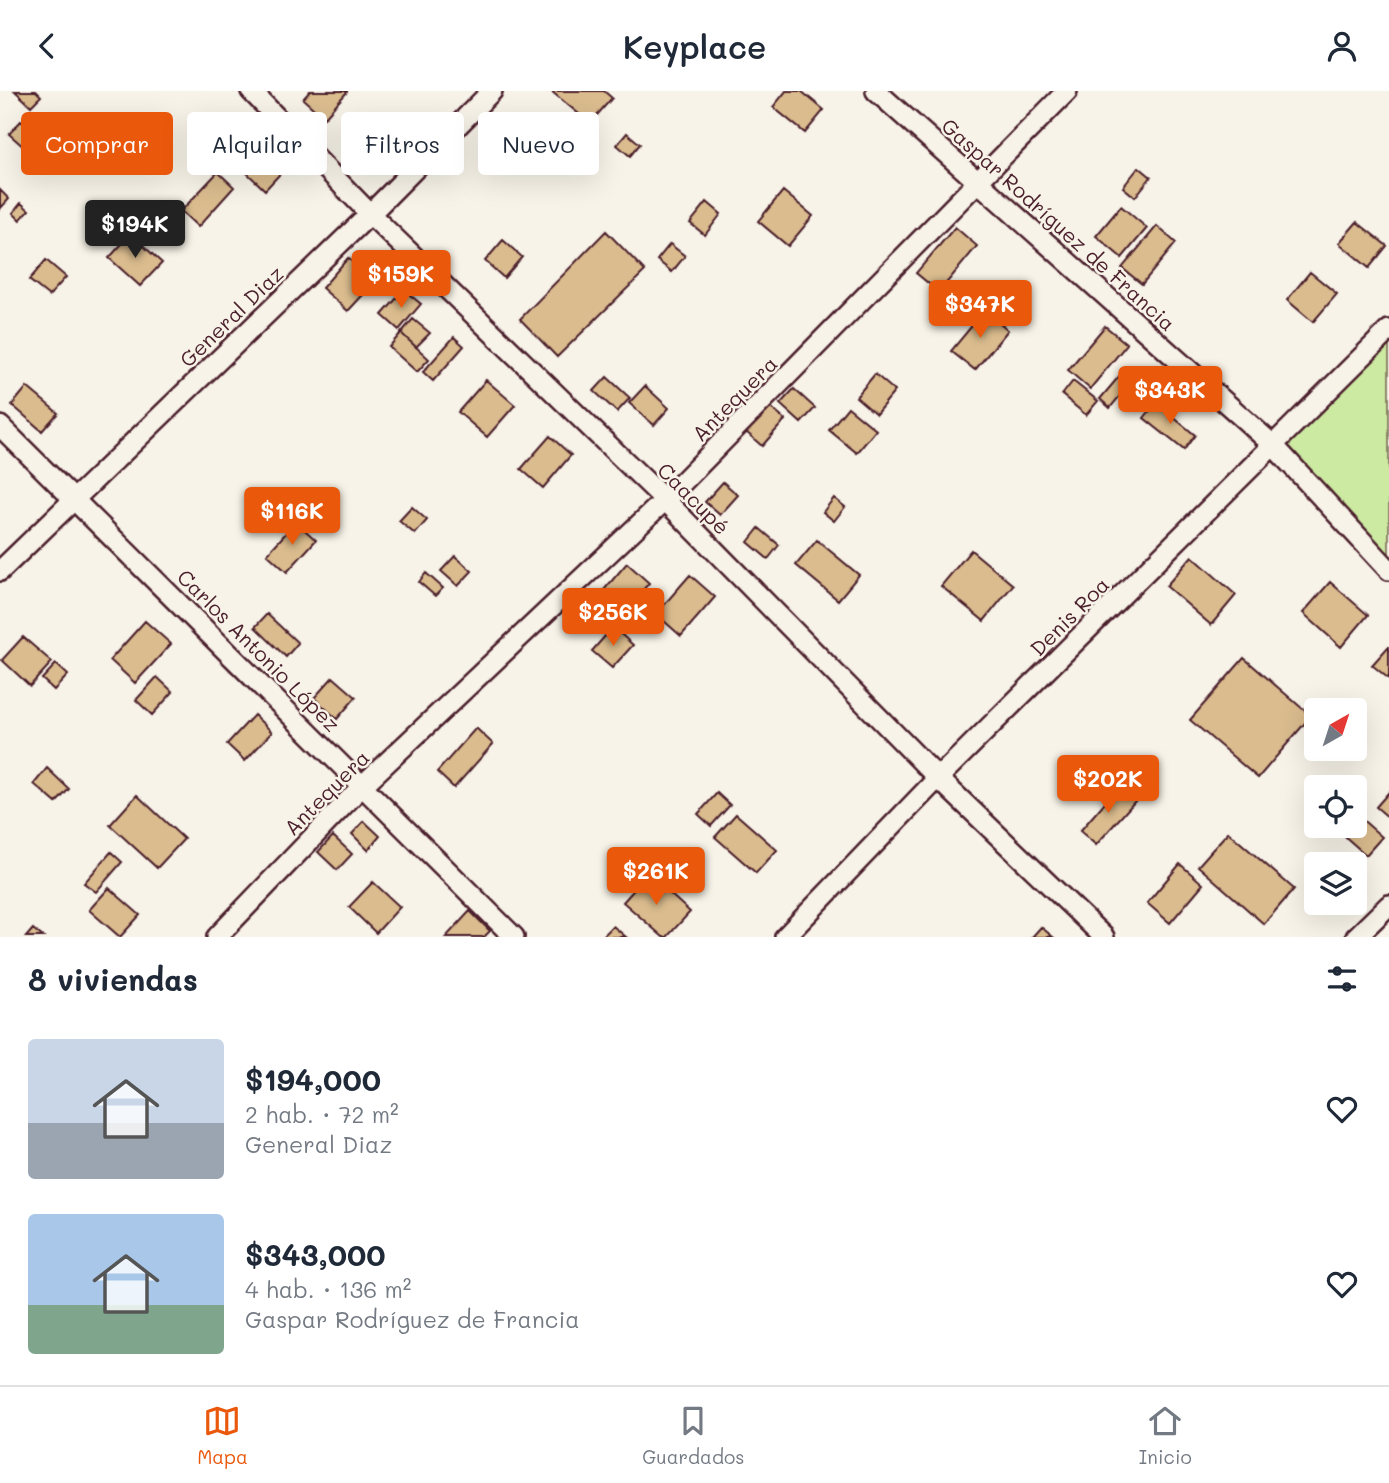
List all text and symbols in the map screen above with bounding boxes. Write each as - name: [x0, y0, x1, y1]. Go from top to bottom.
- text: Keyplace: [623, 25, 766, 67]
- icon: back: [28, 27, 66, 65]
- icon: person: [1323, 27, 1361, 65]
- chip: Comprar: [21, 112, 173, 175]
- chip: Alquilar: [187, 112, 327, 175]
- chip: Filtros: [341, 112, 464, 175]
- chip: Nuevo: [478, 112, 599, 175]
- street label: Gaspar Rodríguez de Francia: [936, 112, 1182, 336]
- pin: $194K: [86, 201, 184, 260]
- text: $194K: [101, 208, 169, 238]
- pin: $159K: [352, 251, 450, 310]
- text: $159K: [368, 258, 434, 288]
- street label: General Diaz: [173, 260, 289, 372]
- pin: $347K: [931, 281, 1029, 340]
- text: $347K: [945, 288, 1015, 318]
- street label: Antequera: [686, 350, 782, 446]
- pin: $343K: [1121, 367, 1219, 426]
- text: $343K: [1134, 374, 1206, 404]
- street label: Caacupé: [652, 456, 736, 540]
- pin: $116K: [243, 487, 341, 547]
- text: $116K: [260, 495, 324, 525]
- street label: Carlos Antonio López: [172, 563, 346, 737]
- street label: Denis Roa: [1024, 571, 1114, 661]
- pin: $256K: [564, 589, 662, 648]
- text: $256K: [578, 596, 648, 626]
- north arrow: [1304, 698, 1367, 761]
- map controls: [1304, 698, 1367, 915]
- street label: Antequera: [278, 744, 374, 840]
- pin: $202K: [1059, 755, 1157, 815]
- text: $202K: [1073, 763, 1143, 793]
- button: locate: [1304, 775, 1367, 838]
- pin: $261K: [607, 847, 705, 907]
- button: layers: [1304, 852, 1367, 915]
- text: $261K: [623, 855, 689, 885]
- text: 8 viviendas: [28, 959, 198, 999]
- icon: filters: [1323, 960, 1361, 998]
- text: $194,000: [245, 1059, 381, 1099]
- icon: home: [84, 1067, 168, 1151]
- icon: heart: [1323, 1090, 1361, 1128]
- text: 2 hab. · 72 m²: [245, 1099, 399, 1129]
- text: General Diaz: [245, 1129, 392, 1159]
- text: $343,000: [245, 1234, 386, 1274]
- icon: home: [84, 1242, 168, 1326]
- icon: heart: [1323, 1265, 1361, 1303]
- text: 4 hab. · 136 m²: [245, 1274, 411, 1304]
- text: Gaspar Rodríguez de Francia: [245, 1304, 580, 1334]
- tab: Mapa: [197, 1402, 248, 1469]
- tab: Guardados: [642, 1402, 744, 1469]
- tab: Inicio: [1139, 1402, 1192, 1469]

